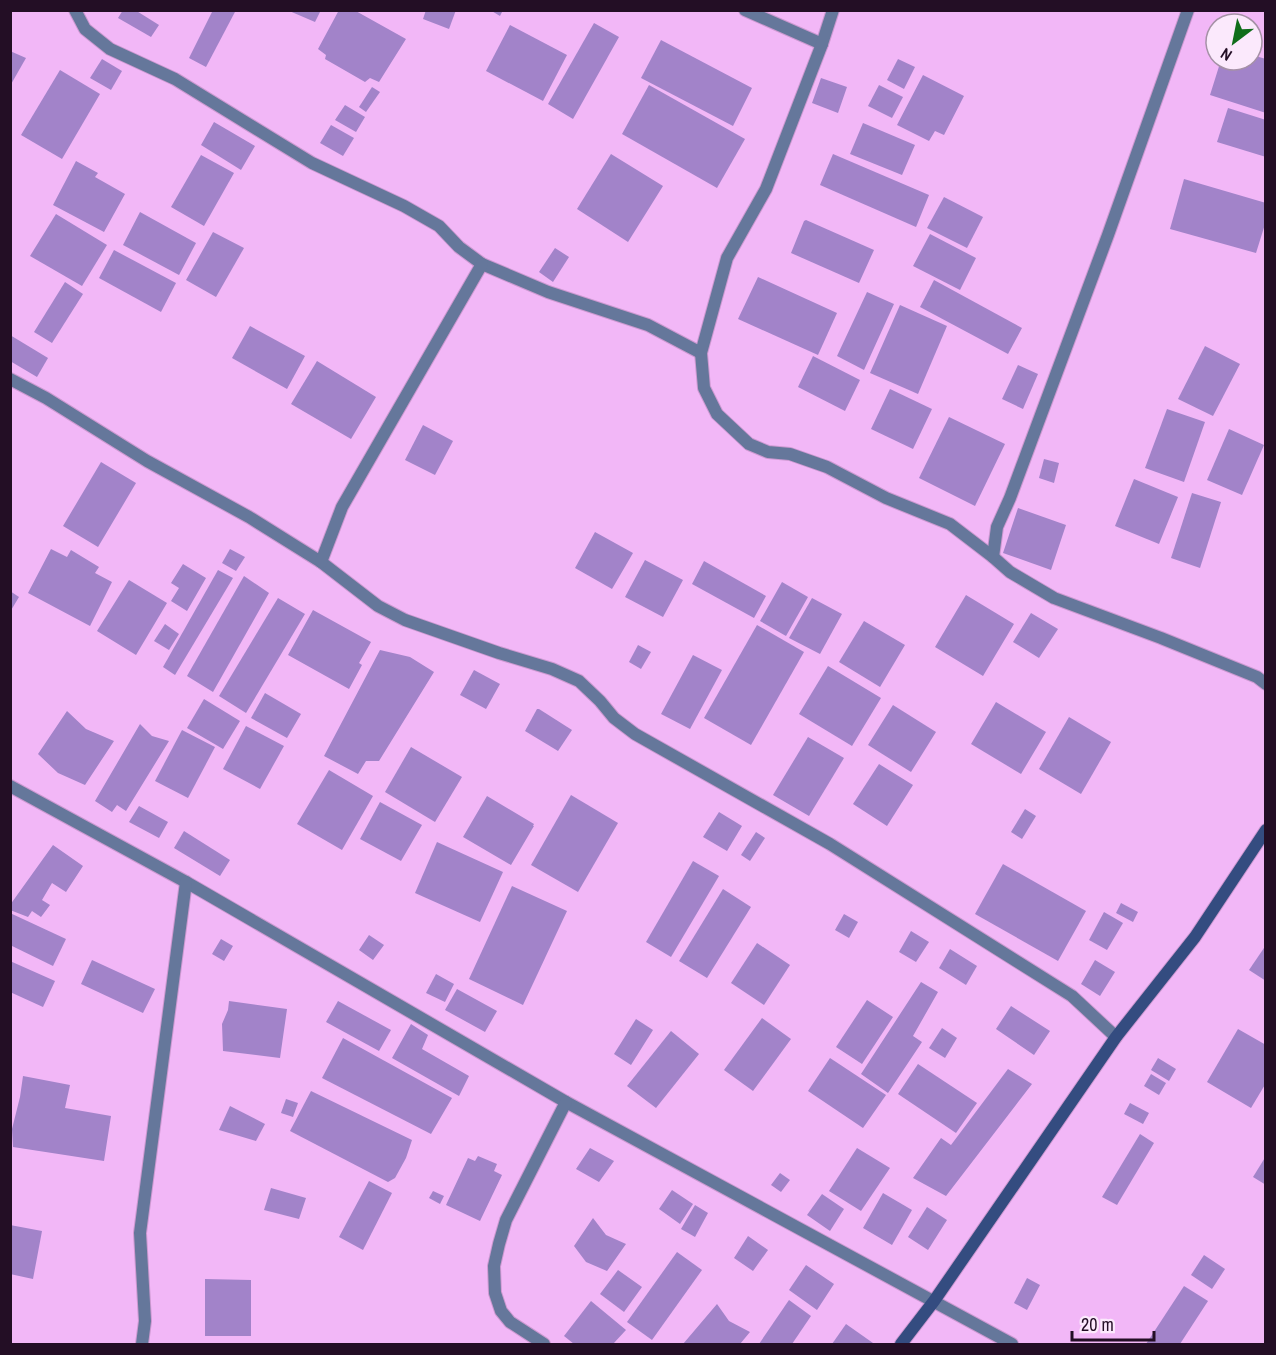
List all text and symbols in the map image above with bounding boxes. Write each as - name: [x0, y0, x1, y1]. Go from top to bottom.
- north arrow: [1204, 12, 1264, 72]
- text: N: [1216, 43, 1236, 67]
- scale bar: [1072, 1304, 1154, 1342]
- text: 20 m: [1081, 1312, 1114, 1337]

